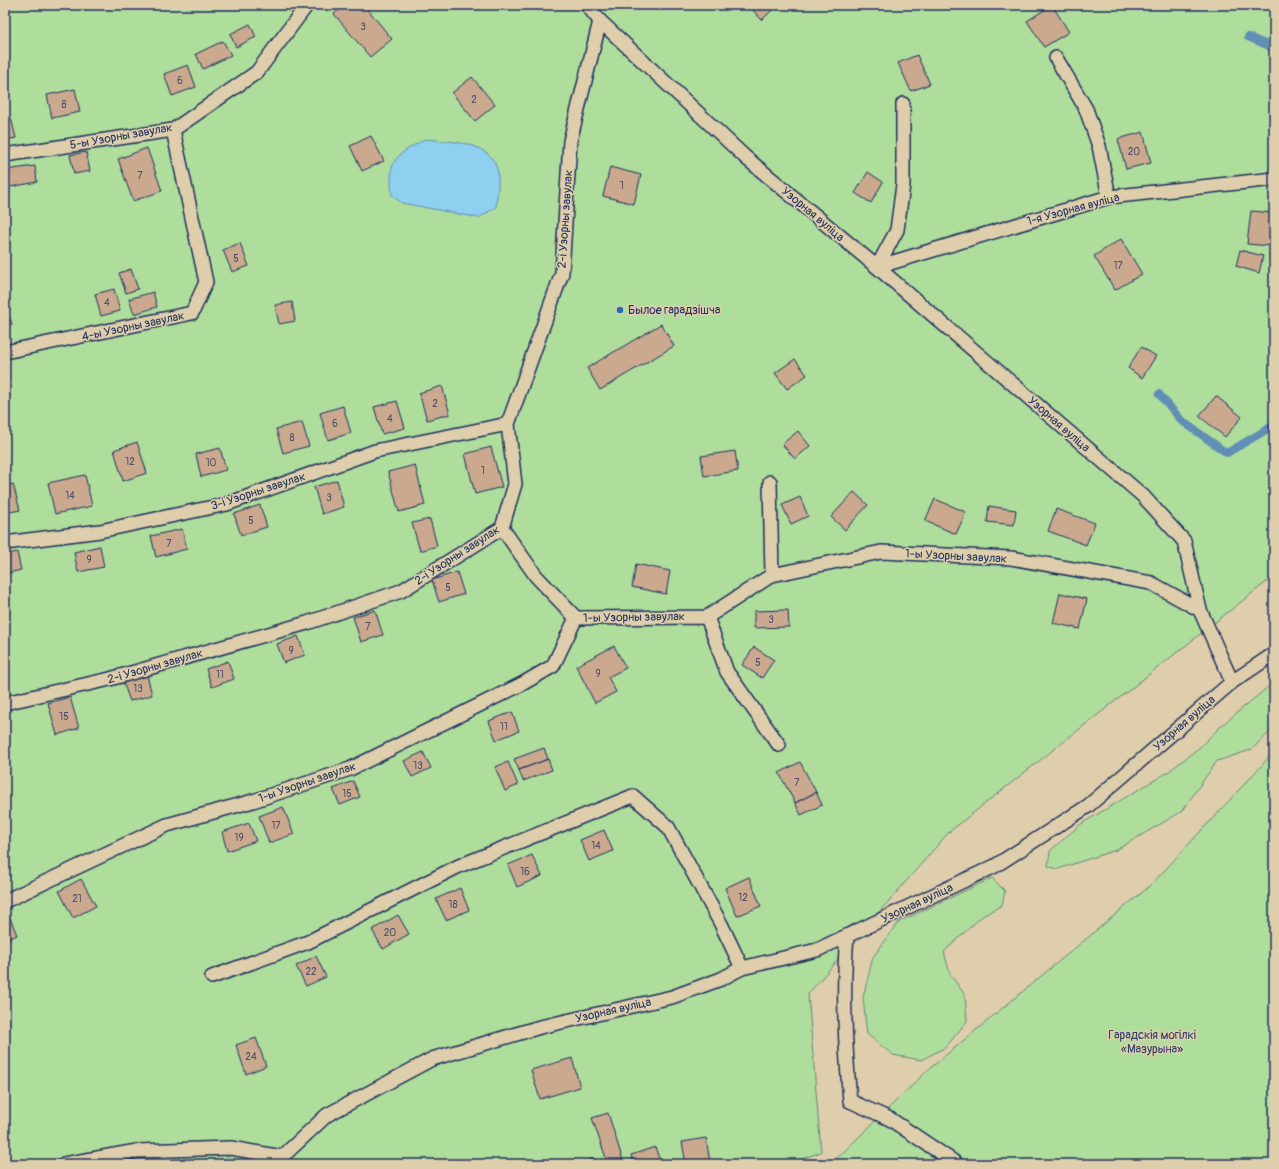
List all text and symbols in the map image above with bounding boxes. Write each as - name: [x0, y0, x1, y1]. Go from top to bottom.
- house number: 3: [360, 21, 366, 33]
- house number: 6: [177, 75, 183, 87]
- house number: 2: [471, 94, 477, 106]
- house number: 8: [61, 99, 67, 111]
- street label: 5-ы Узорны завулак: [69, 120, 174, 153]
- house number: 20: [1128, 146, 1140, 158]
- street label: 2-і Узорны завулак: [555, 169, 576, 269]
- house number: 7: [137, 170, 143, 182]
- house number: 1: [620, 180, 624, 192]
- street label: Узорная вуліца: [778, 184, 847, 245]
- street label: 1-я Узорная вуліца: [1025, 190, 1122, 229]
- house number: 5: [233, 253, 239, 265]
- house number: 17: [1113, 260, 1123, 272]
- house number: 4: [104, 297, 110, 309]
- place label: Былое гарадзішча: [628, 303, 721, 318]
- marker: Былое гарадзішча: [615, 305, 625, 315]
- street label: 4-ы Узорны завулак: [81, 308, 186, 345]
- street label: Узорная вуліца: [1025, 393, 1093, 456]
- house number: 2: [432, 398, 438, 410]
- house number: 4: [387, 413, 393, 425]
- house number: 6: [332, 418, 338, 430]
- house number: 8: [289, 432, 295, 444]
- house number: 12: [125, 456, 135, 468]
- house number: 10: [206, 457, 217, 469]
- house number: 1: [481, 465, 485, 477]
- street label: 3-і Узорны завулак: [209, 469, 307, 514]
- house number: 14: [65, 490, 75, 502]
- house number: 3: [326, 492, 332, 504]
- house number: 5: [248, 515, 254, 527]
- street label: 2-і Узорны завулак: [412, 522, 503, 589]
- house number: 7: [166, 538, 172, 550]
- street label: 1-ы Узорны завулак: [905, 546, 1007, 567]
- house number: 9: [86, 554, 92, 566]
- house number: 5: [445, 582, 451, 594]
- street label: 1-ы Узорны завулак: [583, 609, 685, 626]
- house number: 3: [768, 614, 774, 626]
- house number: 7: [365, 621, 371, 633]
- house number: 9: [288, 645, 294, 657]
- street label: 2-і Узорны завулак: [106, 646, 205, 687]
- house number: 5: [755, 657, 761, 669]
- house number: 9: [595, 668, 601, 680]
- house number: 11: [216, 669, 224, 681]
- house number: 13: [133, 683, 143, 695]
- street label: Узорная вуліца: [1150, 692, 1219, 754]
- house number: 15: [59, 711, 69, 723]
- house number: 11: [500, 721, 508, 733]
- street label: 1-ы Узорны завулак: [256, 759, 358, 806]
- house number: 13: [413, 760, 423, 772]
- house number: 7: [794, 777, 800, 789]
- house number: 15: [342, 788, 352, 800]
- house number: 17: [271, 820, 281, 832]
- house number: 19: [234, 832, 244, 844]
- house number: 14: [591, 840, 601, 852]
- house number: 16: [520, 866, 530, 878]
- street label: Узорная вуліца: [879, 880, 956, 927]
- house number: 12: [738, 892, 748, 904]
- house number: 21: [72, 893, 82, 905]
- house number: 18: [449, 899, 457, 911]
- house number: 20: [384, 927, 396, 939]
- house number: 22: [305, 966, 317, 978]
- street label: Узорная вуліца: [574, 994, 653, 1027]
- park label: Гарадскія могілкі «Мазурына»: [1108, 1028, 1196, 1057]
- house number: 24: [245, 1051, 257, 1063]

